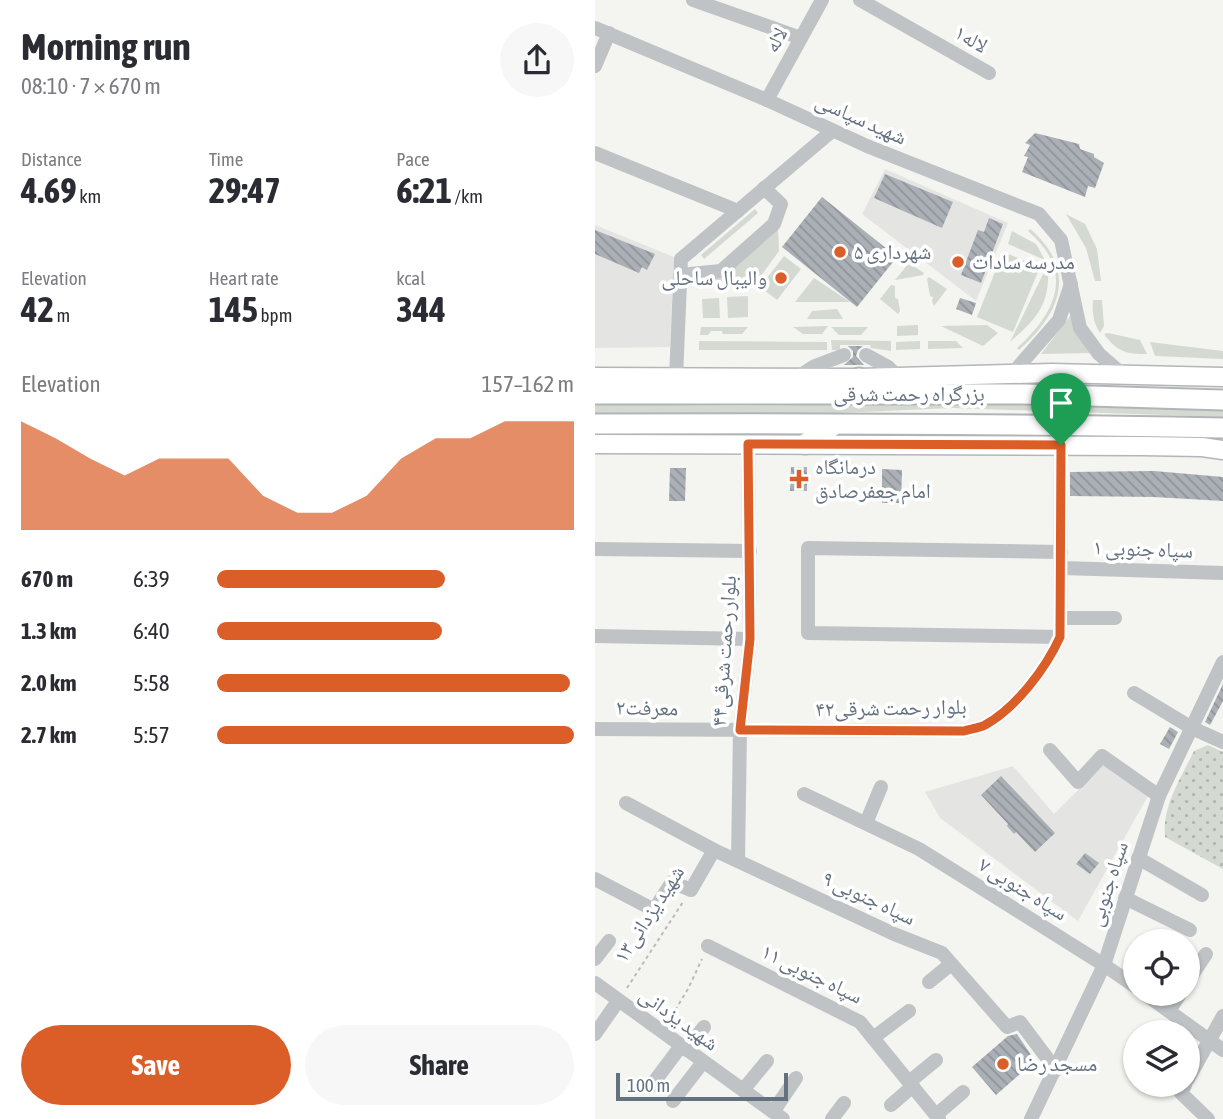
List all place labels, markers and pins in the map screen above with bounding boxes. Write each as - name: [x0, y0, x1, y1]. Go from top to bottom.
- place label: شهرداری ۵: [854, 239, 931, 264]
- marker: شهرداری ۵: [832, 244, 848, 260]
- place label: مدرسه سادات: [972, 249, 1075, 273]
- marker: مدرسه سادات: [950, 254, 966, 270]
- place label: والیبال ساحلی: [661, 265, 767, 291]
- marker: والیبال ساحلی: [773, 270, 789, 286]
- pin: [1031, 373, 1091, 445]
- place label: درمانگاه امام جعفرصادق: [815, 454, 931, 505]
- marker: درمانگاه امام جعفرصادق: [789, 469, 809, 489]
- place label: مسجد رضا: [1017, 1051, 1097, 1075]
- marker: مسجد رضا: [995, 1056, 1011, 1072]

